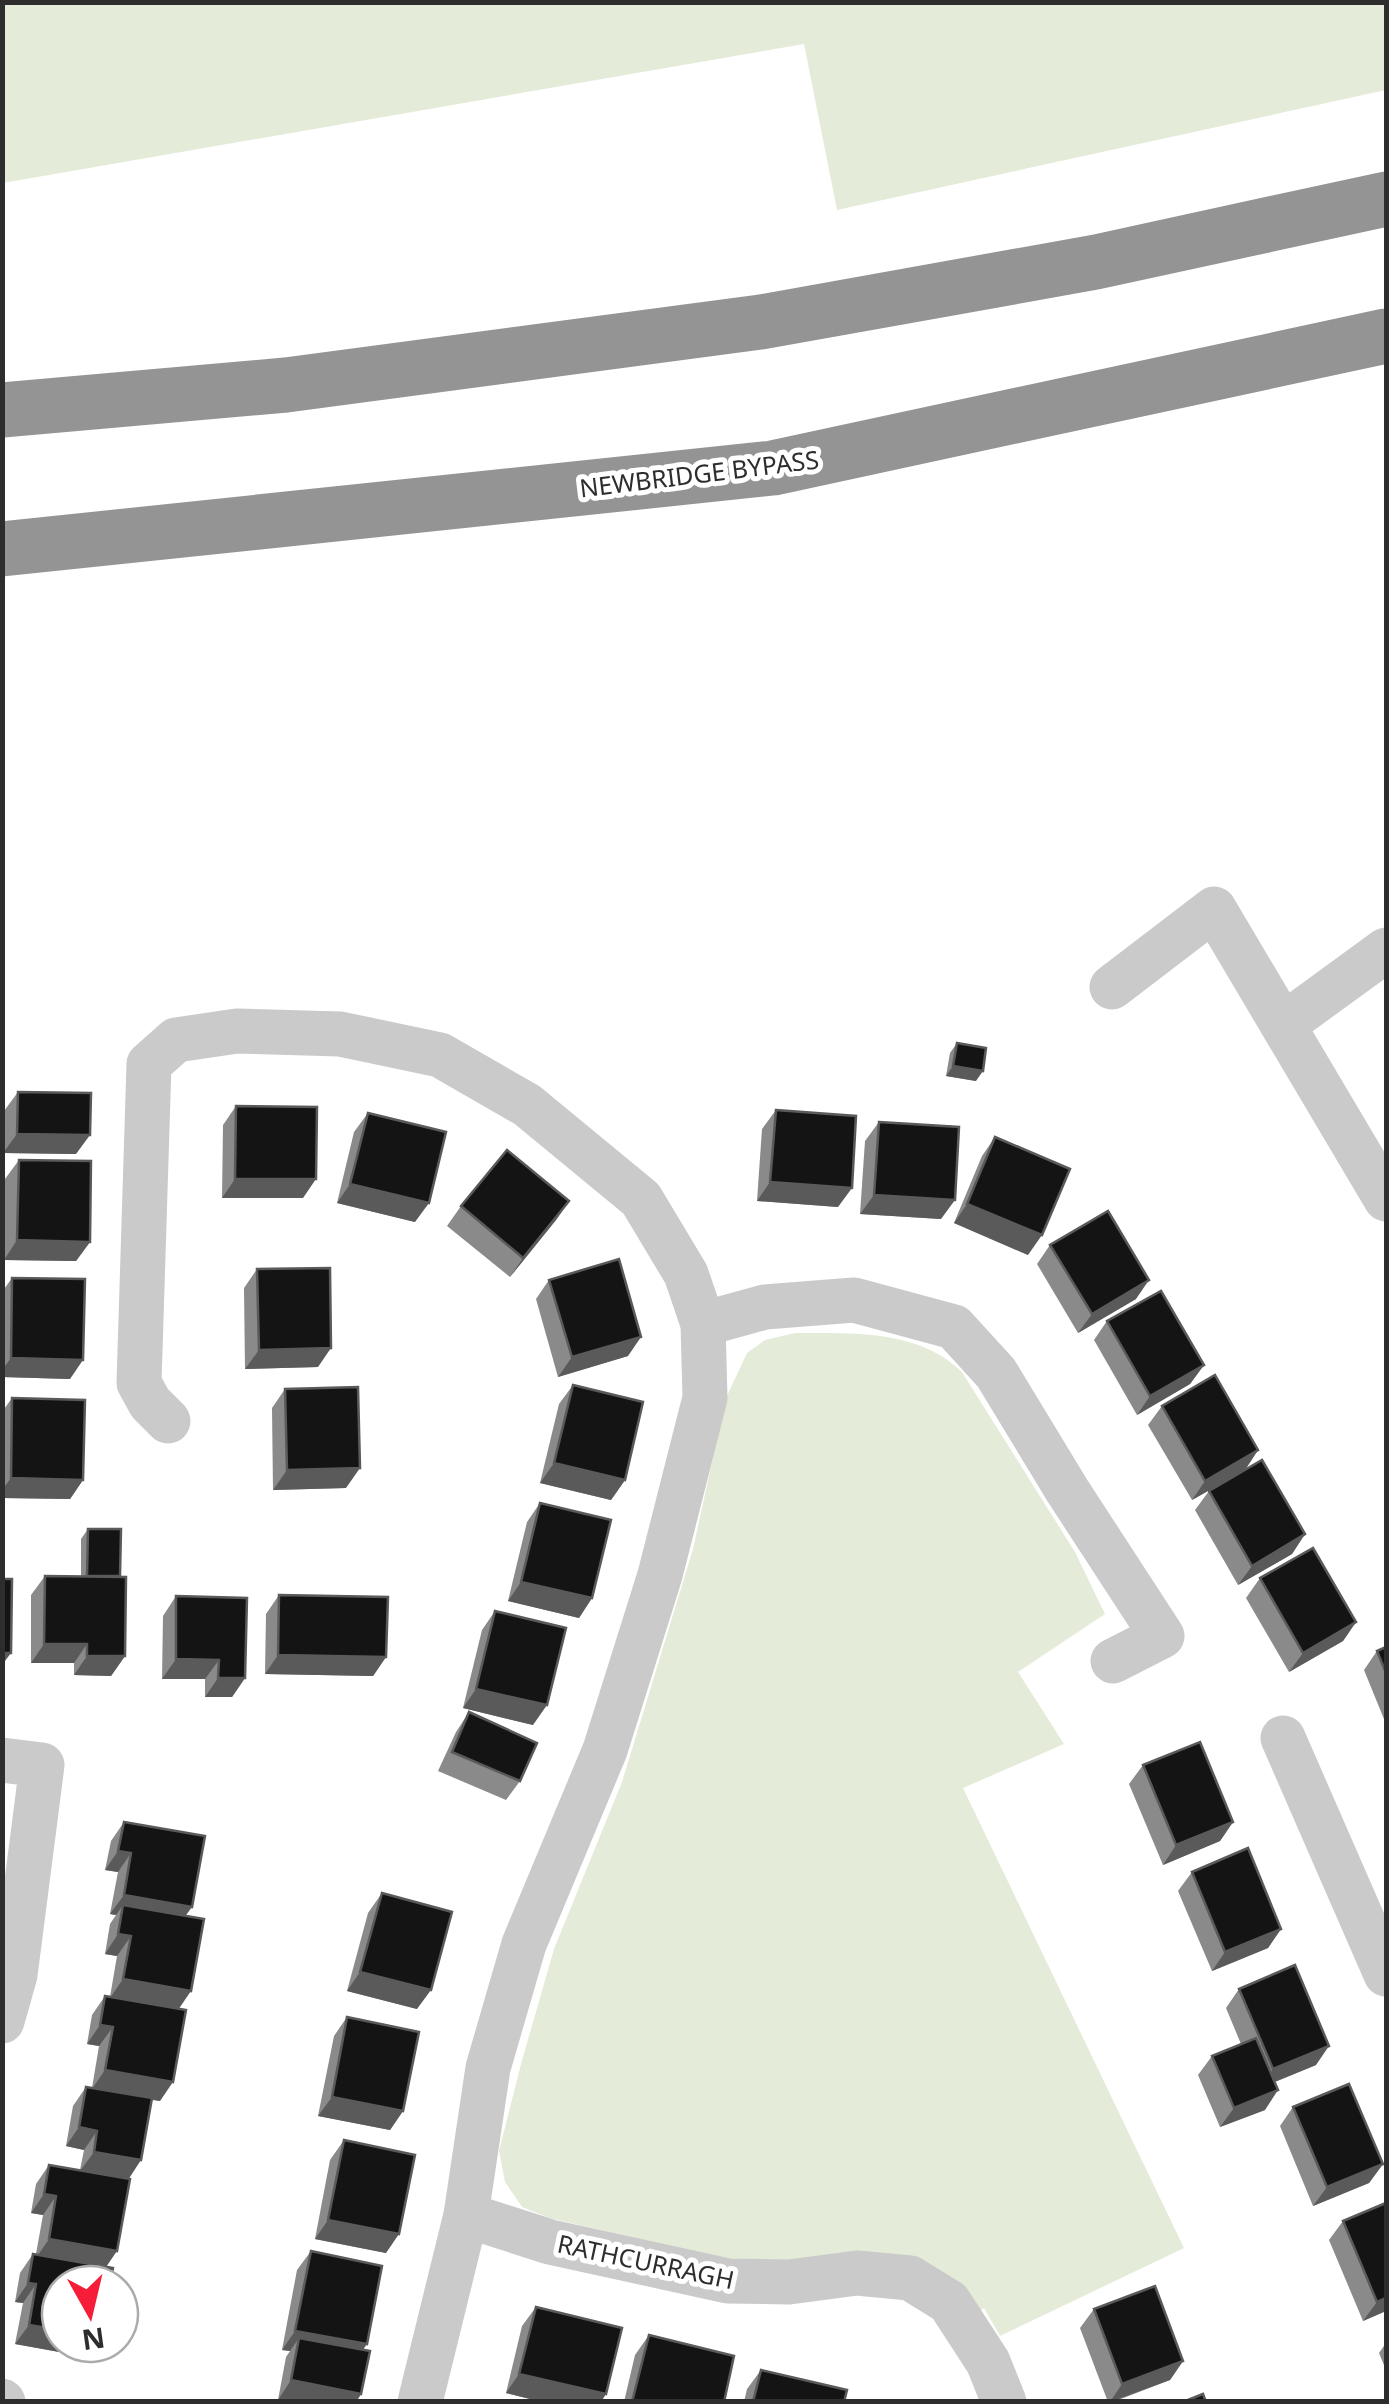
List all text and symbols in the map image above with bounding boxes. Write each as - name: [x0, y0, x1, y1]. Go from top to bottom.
- street label: NEWBRIDGE BYPASS: [577, 441, 821, 505]
- street label: RATHCURRAGH: [555, 2226, 737, 2296]
- north arrow: [40, 2264, 140, 2364]
- text: N: [80, 2319, 108, 2360]

